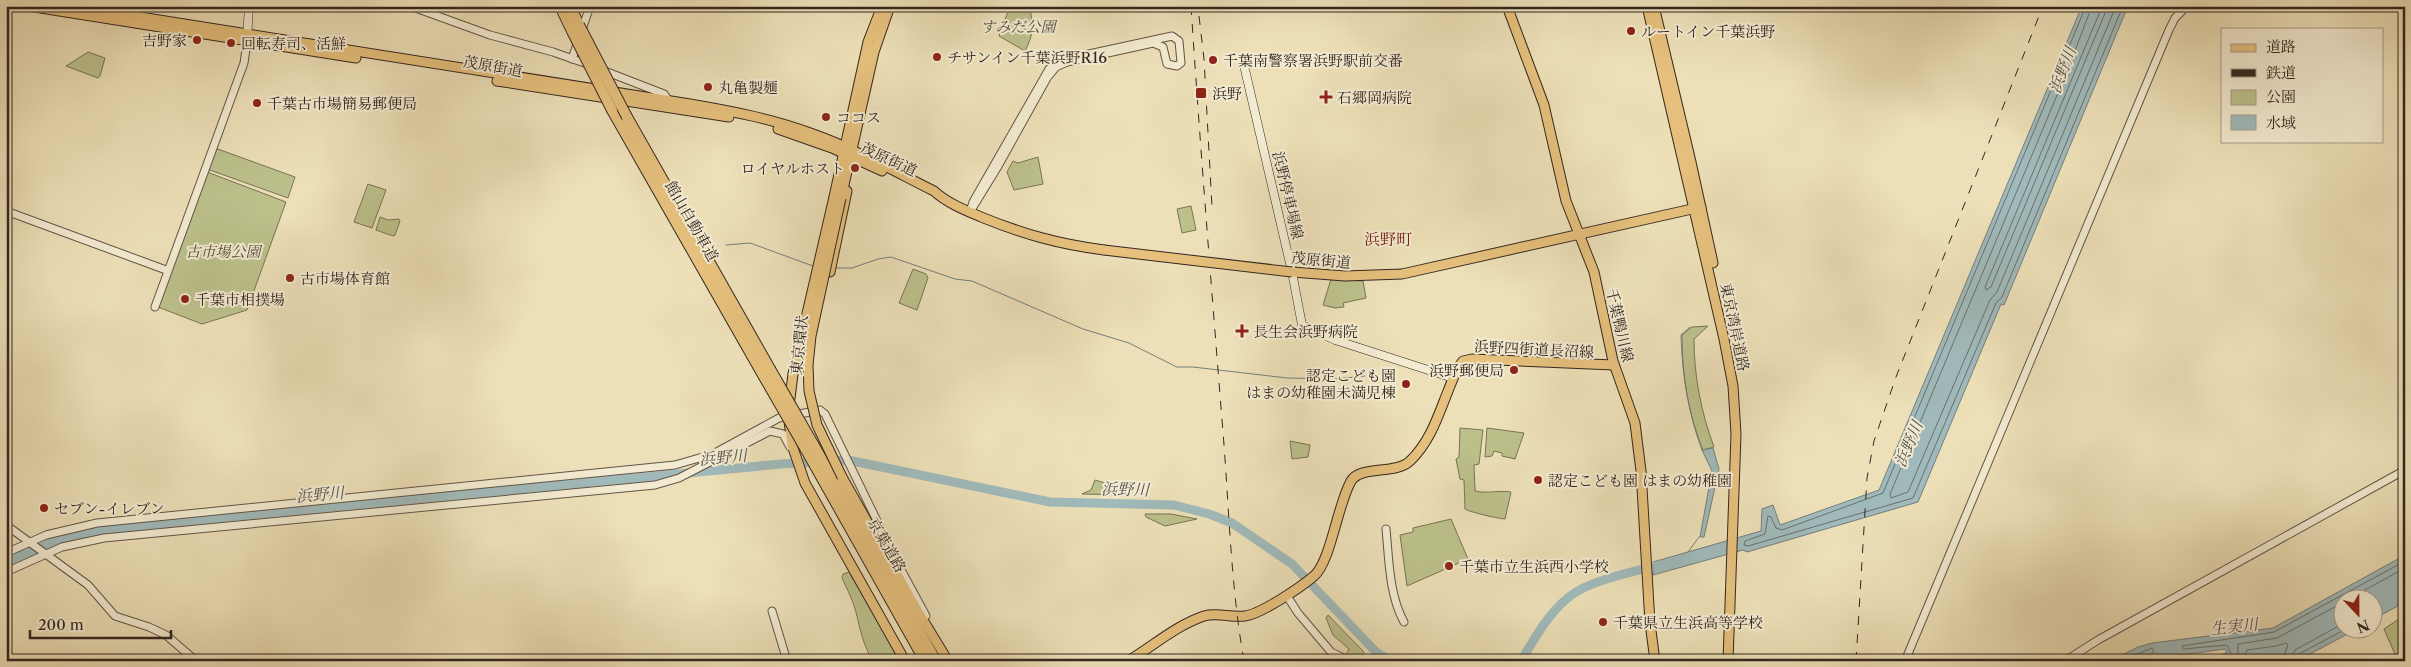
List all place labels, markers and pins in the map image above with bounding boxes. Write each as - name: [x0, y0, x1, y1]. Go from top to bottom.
- place label: ルートイン千葉浜野: [1641, 22, 1775, 41]
- marker: ルートイン千葉浜野: [1625, 25, 1637, 37]
- place label: 吉野家: [142, 31, 187, 50]
- marker: 吉野家: [191, 34, 203, 46]
- place label: 回転寿司、活鮮: [241, 34, 346, 53]
- marker: 回転寿司、活鮮: [225, 37, 237, 49]
- place label: チサンイン千葉浜野R16: [947, 48, 1107, 67]
- marker: チサンイン千葉浜野R16: [931, 51, 943, 63]
- place label: 千葉南警察署浜野駅前交番: [1223, 51, 1403, 70]
- marker: 千葉南警察署浜野駅前交番: [1207, 54, 1219, 66]
- place label: 丸亀製麺: [718, 78, 778, 97]
- marker: 丸亀製麺: [702, 81, 714, 93]
- place label: 浜野: [1212, 84, 1242, 103]
- marker: 浜野: [1194, 86, 1208, 100]
- place label: 石郷岡病院: [1337, 88, 1412, 107]
- marker: 石郷岡病院: [1319, 90, 1333, 104]
- place label: 千葉古市場簡易郵便局: [267, 94, 417, 113]
- marker: 千葉古市場簡易郵便局: [251, 97, 263, 109]
- place label: ココス: [836, 108, 881, 127]
- marker: ココス: [820, 111, 832, 123]
- place label: ロイヤルホスト: [741, 159, 845, 178]
- marker: ロイヤルホスト: [849, 162, 861, 174]
- place label: 古市場体育館: [300, 269, 390, 288]
- marker: 古市場体育館: [284, 272, 296, 284]
- place label: 千葉市相撲場: [195, 290, 285, 309]
- marker: 千葉市相撲場: [179, 293, 191, 305]
- place label: 長生会浜野病院: [1253, 322, 1358, 341]
- marker: 長生会浜野病院: [1235, 324, 1249, 338]
- place label: 浜野郵便局: [1429, 361, 1504, 380]
- marker: 浜野郵便局: [1508, 364, 1520, 376]
- place label: 認定こども園 はまの幼稚園未満児棟: [1246, 366, 1396, 402]
- marker: 認定こども園 はまの幼稚園未満児棟: [1400, 378, 1412, 390]
- place label: 認定こども園 はまの幼稚園: [1548, 471, 1732, 490]
- marker: 認定こども園 はまの幼稚園: [1532, 474, 1544, 486]
- place label: セブン-イレブン: [54, 499, 165, 518]
- marker: セブン-イレブン: [38, 502, 50, 514]
- place label: 千葉市立生浜西小学校: [1459, 557, 1609, 576]
- marker: 千葉市立生浜西小学校: [1443, 560, 1455, 572]
- place label: 千葉県立生浜高等学校: [1613, 613, 1763, 632]
- marker: 千葉県立生浜高等学校: [1597, 616, 1609, 628]

